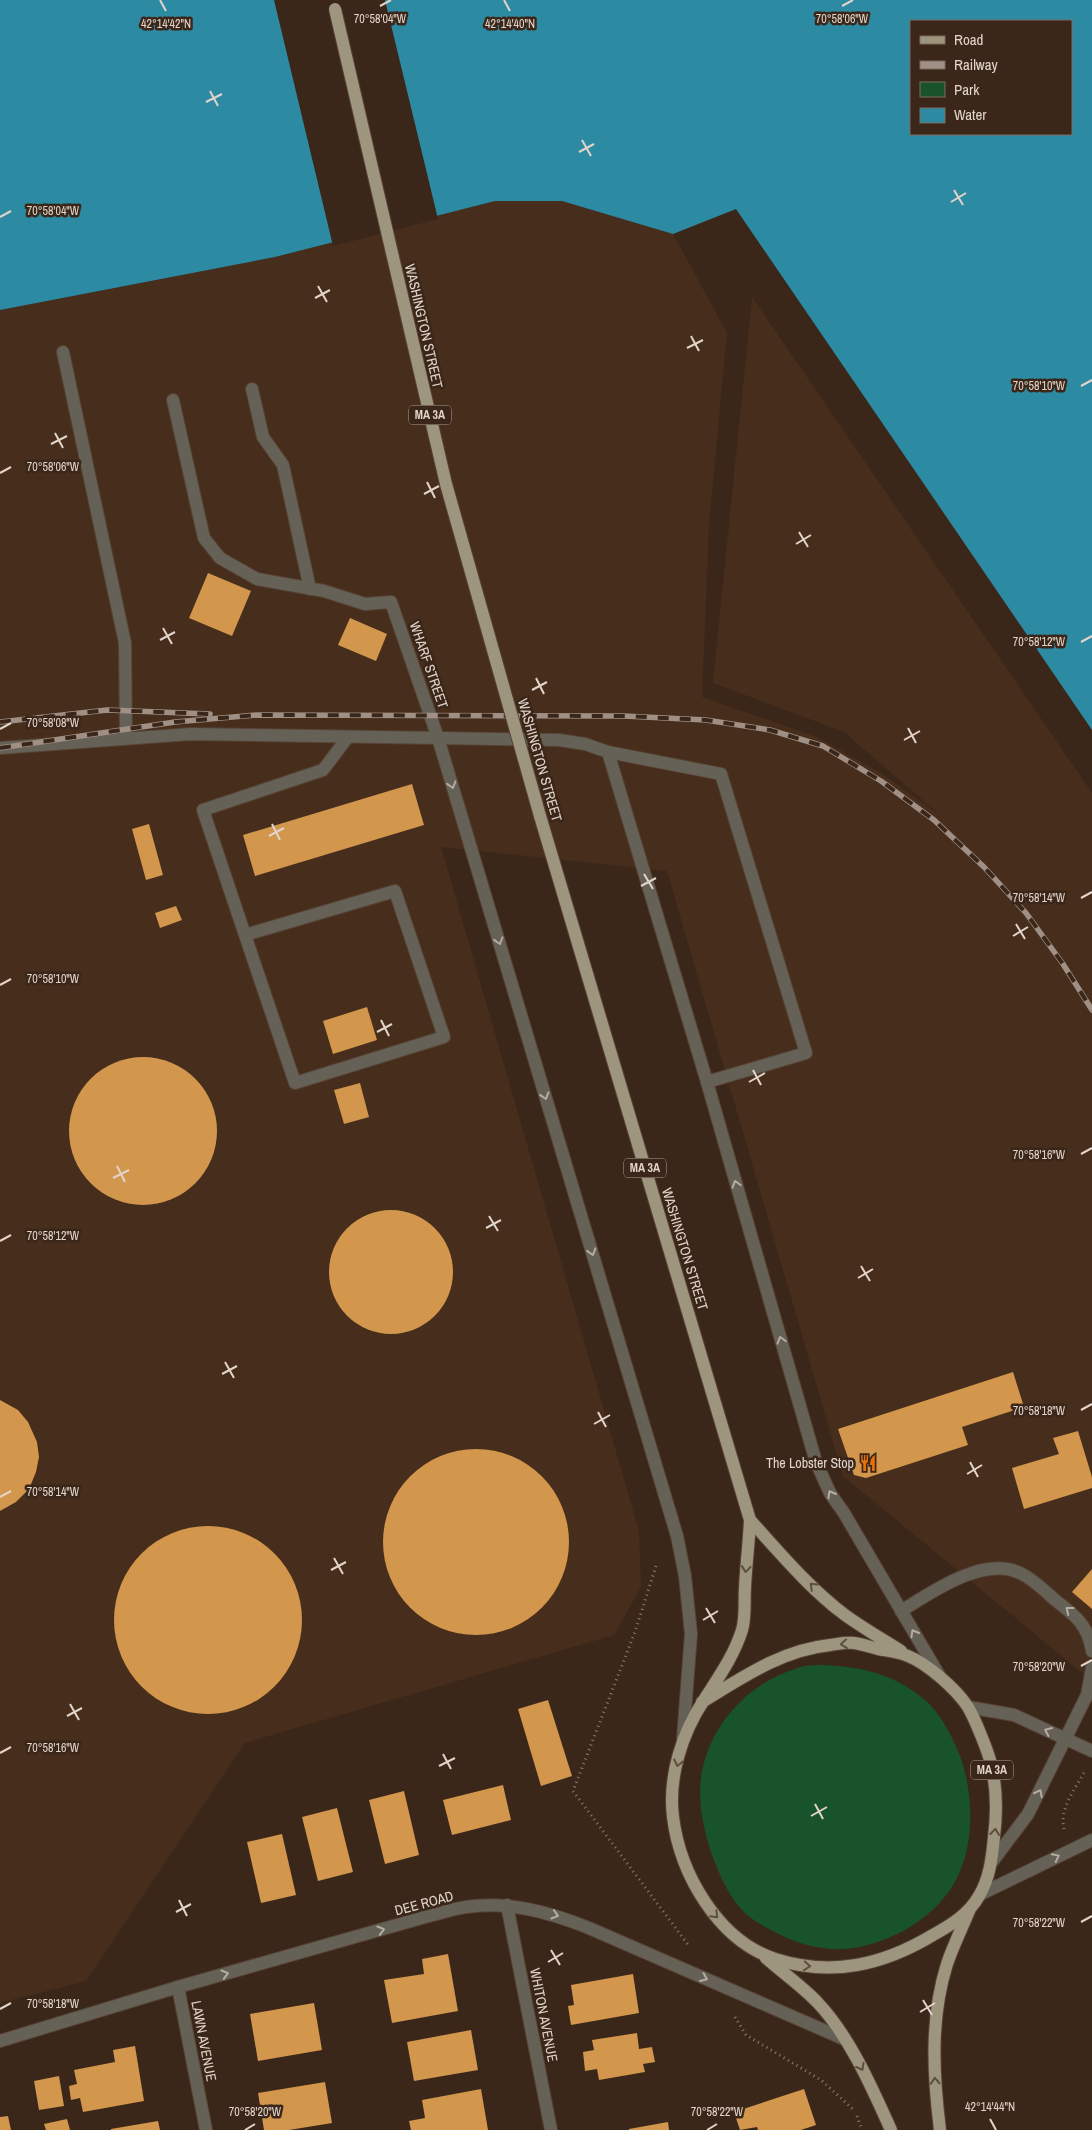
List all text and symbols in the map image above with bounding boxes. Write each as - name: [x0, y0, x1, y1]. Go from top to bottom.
- text: 70°58'04"W: [354, 11, 407, 27]
- text: 70°58'06"W: [816, 11, 869, 27]
- text: 42°14'42"N: [141, 16, 191, 32]
- text: 42°14'40"N: [485, 16, 535, 32]
- legend: [910, 20, 1072, 135]
- text: Road: [954, 29, 983, 50]
- text: Railway: [954, 54, 999, 75]
- text: Park: [954, 79, 980, 100]
- text: Water: [954, 104, 986, 125]
- text: 70°58'04"W: [27, 203, 80, 219]
- street label: WASHINGTON STREET: [401, 262, 447, 390]
- text: 70°58'10"W: [1013, 378, 1066, 394]
- road number: MA 3A: [409, 406, 451, 424]
- text: 70°58'06"W: [27, 459, 80, 475]
- street label: WHARF STREET: [406, 619, 452, 711]
- text: 70°58'12"W: [1013, 634, 1066, 650]
- street label: WASHINGTON STREET: [514, 697, 566, 823]
- text: 70°58'08"W: [27, 715, 80, 731]
- one-way arrow: [447, 780, 457, 789]
- text: 70°58'14"W: [1013, 890, 1066, 906]
- one-way arrow: [493, 936, 503, 944]
- text: 70°58'10"W: [27, 971, 80, 987]
- one-way arrow: [540, 1092, 550, 1100]
- text: 70°58'16"W: [1013, 1147, 1066, 1163]
- road number: MA 3A: [624, 1158, 666, 1178]
- one-way arrow: [731, 1180, 741, 1188]
- street label: WASHINGTON STREET: [658, 1186, 712, 1312]
- text: 70°58'12"W: [27, 1228, 80, 1244]
- one-way arrow: [587, 1247, 597, 1256]
- one-way arrow: [776, 1335, 787, 1344]
- text: 70°58'18"W: [1013, 1403, 1066, 1419]
- restaurant icon: The Lobster Stop: [858, 1453, 878, 1473]
- place label: The Lobster Stop: [766, 1454, 854, 1472]
- text: 70°58'14"W: [27, 1484, 80, 1500]
- one-way arrow: [828, 1490, 838, 1499]
- one-way arrow: [741, 1565, 752, 1573]
- one-way arrow: [809, 1583, 818, 1592]
- one-way arrow: [1065, 1607, 1075, 1616]
- one-way arrow: [911, 1630, 921, 1639]
- one-way arrow: [840, 1638, 848, 1649]
- text: 70°58'20"W: [1013, 1659, 1066, 1675]
- one-way arrow: [1044, 1727, 1053, 1737]
- text: 70°58'16"W: [27, 1740, 80, 1756]
- one-way arrow: [673, 1759, 684, 1767]
- road number: MA 3A: [971, 1760, 1013, 1780]
- one-way arrow: [1033, 1789, 1043, 1798]
- one-way arrow: [989, 1828, 1000, 1836]
- one-way arrow: [1051, 1853, 1060, 1864]
- street label: DEE ROAD: [393, 1887, 455, 1919]
- one-way arrow: [709, 1909, 718, 1918]
- one-way arrow: [550, 1910, 558, 1920]
- text: 70°58'22"W: [1013, 1915, 1066, 1931]
- one-way arrow: [377, 1925, 385, 1935]
- one-way arrow: [803, 1960, 811, 1971]
- street label: WHITON AVENUE: [526, 1967, 562, 2063]
- one-way arrow: [221, 1969, 229, 1980]
- one-way arrow: [699, 1972, 708, 1983]
- text: 70°58'18"W: [27, 1996, 80, 2012]
- street label: LAWN AVENUE: [187, 1999, 221, 2083]
- one-way arrow: [854, 2062, 864, 2071]
- one-way arrow: [930, 2077, 940, 2085]
- text: 42°14'44"N: [965, 2099, 1015, 2115]
- text: 70°58'20"W: [229, 2104, 282, 2120]
- text: 70°58'22"W: [691, 2104, 744, 2120]

